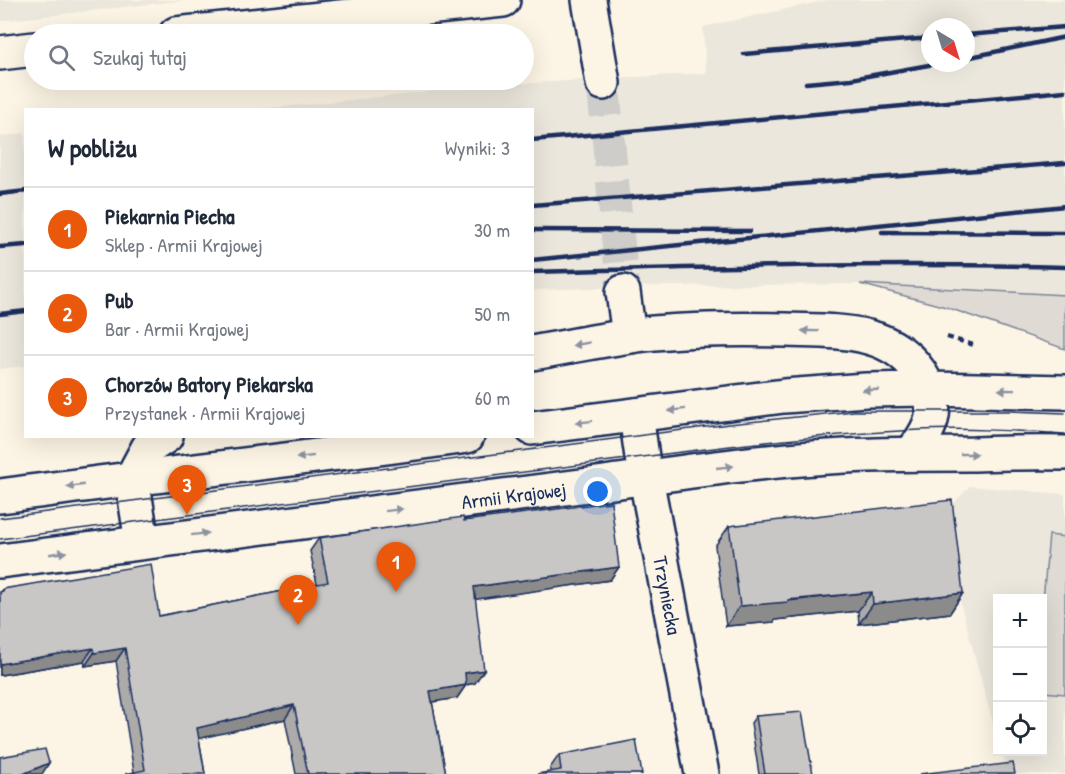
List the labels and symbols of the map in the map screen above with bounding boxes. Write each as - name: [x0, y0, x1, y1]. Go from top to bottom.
- north arrow: [921, 18, 975, 72]
- one-way arrow: [801, 326, 820, 335]
- one-way arrow: [571, 340, 590, 349]
- one-way arrow: [861, 386, 880, 395]
- one-way arrow: [997, 386, 1016, 395]
- one-way arrow: [667, 405, 686, 415]
- one-way arrow: [575, 417, 594, 427]
- one-way arrow: [960, 449, 979, 458]
- one-way arrow: [295, 452, 314, 461]
- one-way arrow: [716, 462, 735, 472]
- pin: 3: [168, 466, 207, 515]
- street label: Armii Krajowej: [460, 475, 568, 515]
- your location: [583, 477, 612, 506]
- one-way arrow: [65, 481, 84, 491]
- one-way arrow: [384, 505, 403, 515]
- one-way arrow: [191, 530, 210, 539]
- pin: 1: [376, 542, 416, 592]
- one-way arrow: [49, 548, 68, 557]
- street label: Trzyniecka: [647, 554, 689, 637]
- pin: 2: [278, 576, 318, 625]

